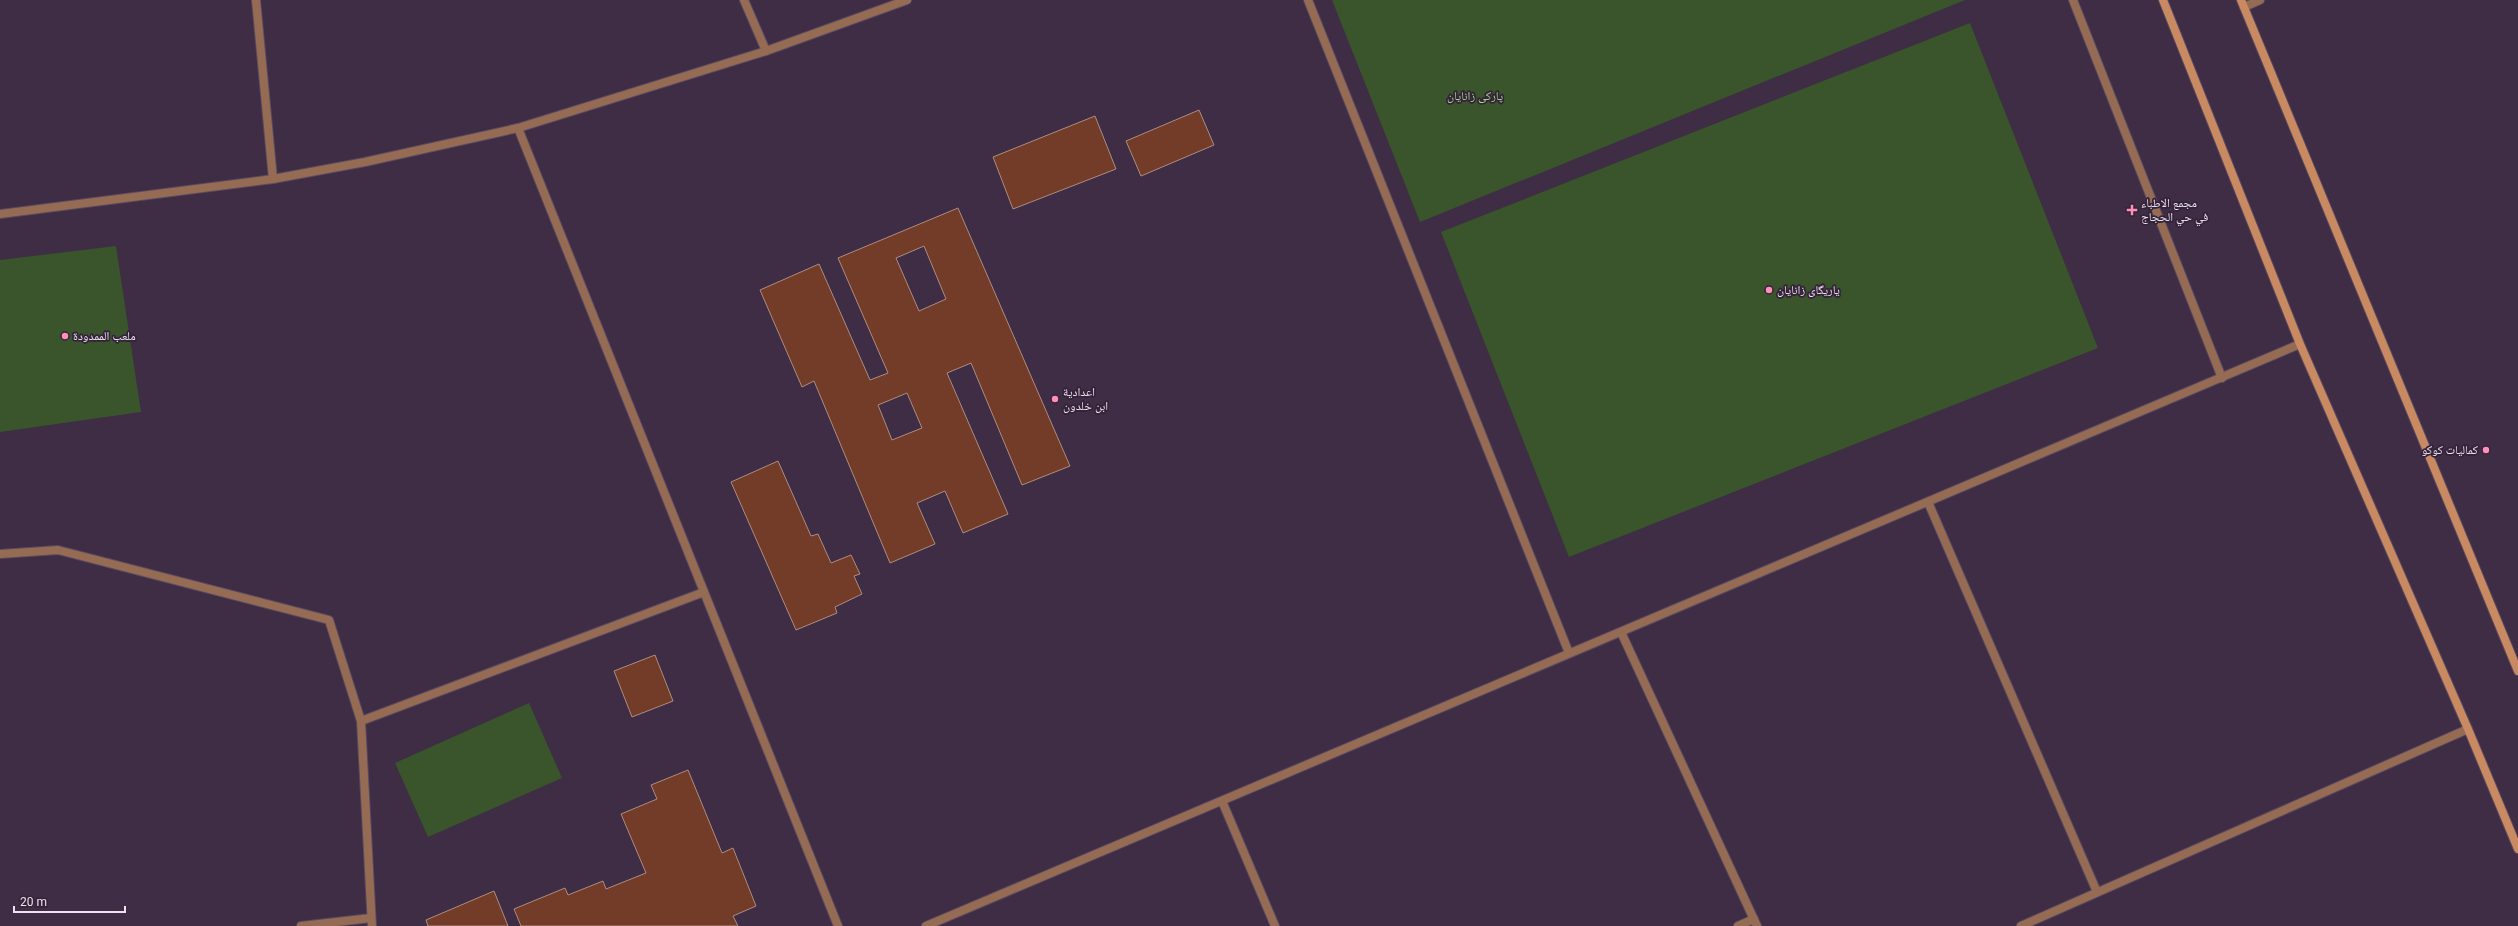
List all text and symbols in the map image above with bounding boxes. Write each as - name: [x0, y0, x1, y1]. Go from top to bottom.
- park label: پارکی زانایان: [1447, 89, 1503, 103]
- place label: مجمع الاطباء في حي الحجاج: [2141, 196, 2208, 227]
- marker: مجمع الاطباء في حي الحجاج: [2126, 204, 2138, 216]
- place label: یاریگای زانایان: [1777, 283, 1840, 297]
- marker: یاریگای زانایان: [1764, 285, 1774, 295]
- place label: ملعب الممدودة: [73, 329, 136, 343]
- marker: ملعب الممدودة: [60, 331, 70, 341]
- place label: اعدادية ابن خلدون: [1063, 385, 1108, 413]
- marker: اعدادية ابن خلدون: [1050, 394, 1060, 404]
- place label: كماليات كوكو: [2422, 443, 2478, 457]
- marker: كماليات كوكو: [2481, 445, 2491, 455]
- scale bar: [14, 888, 125, 914]
- text: 20 m: [20, 895, 47, 909]

